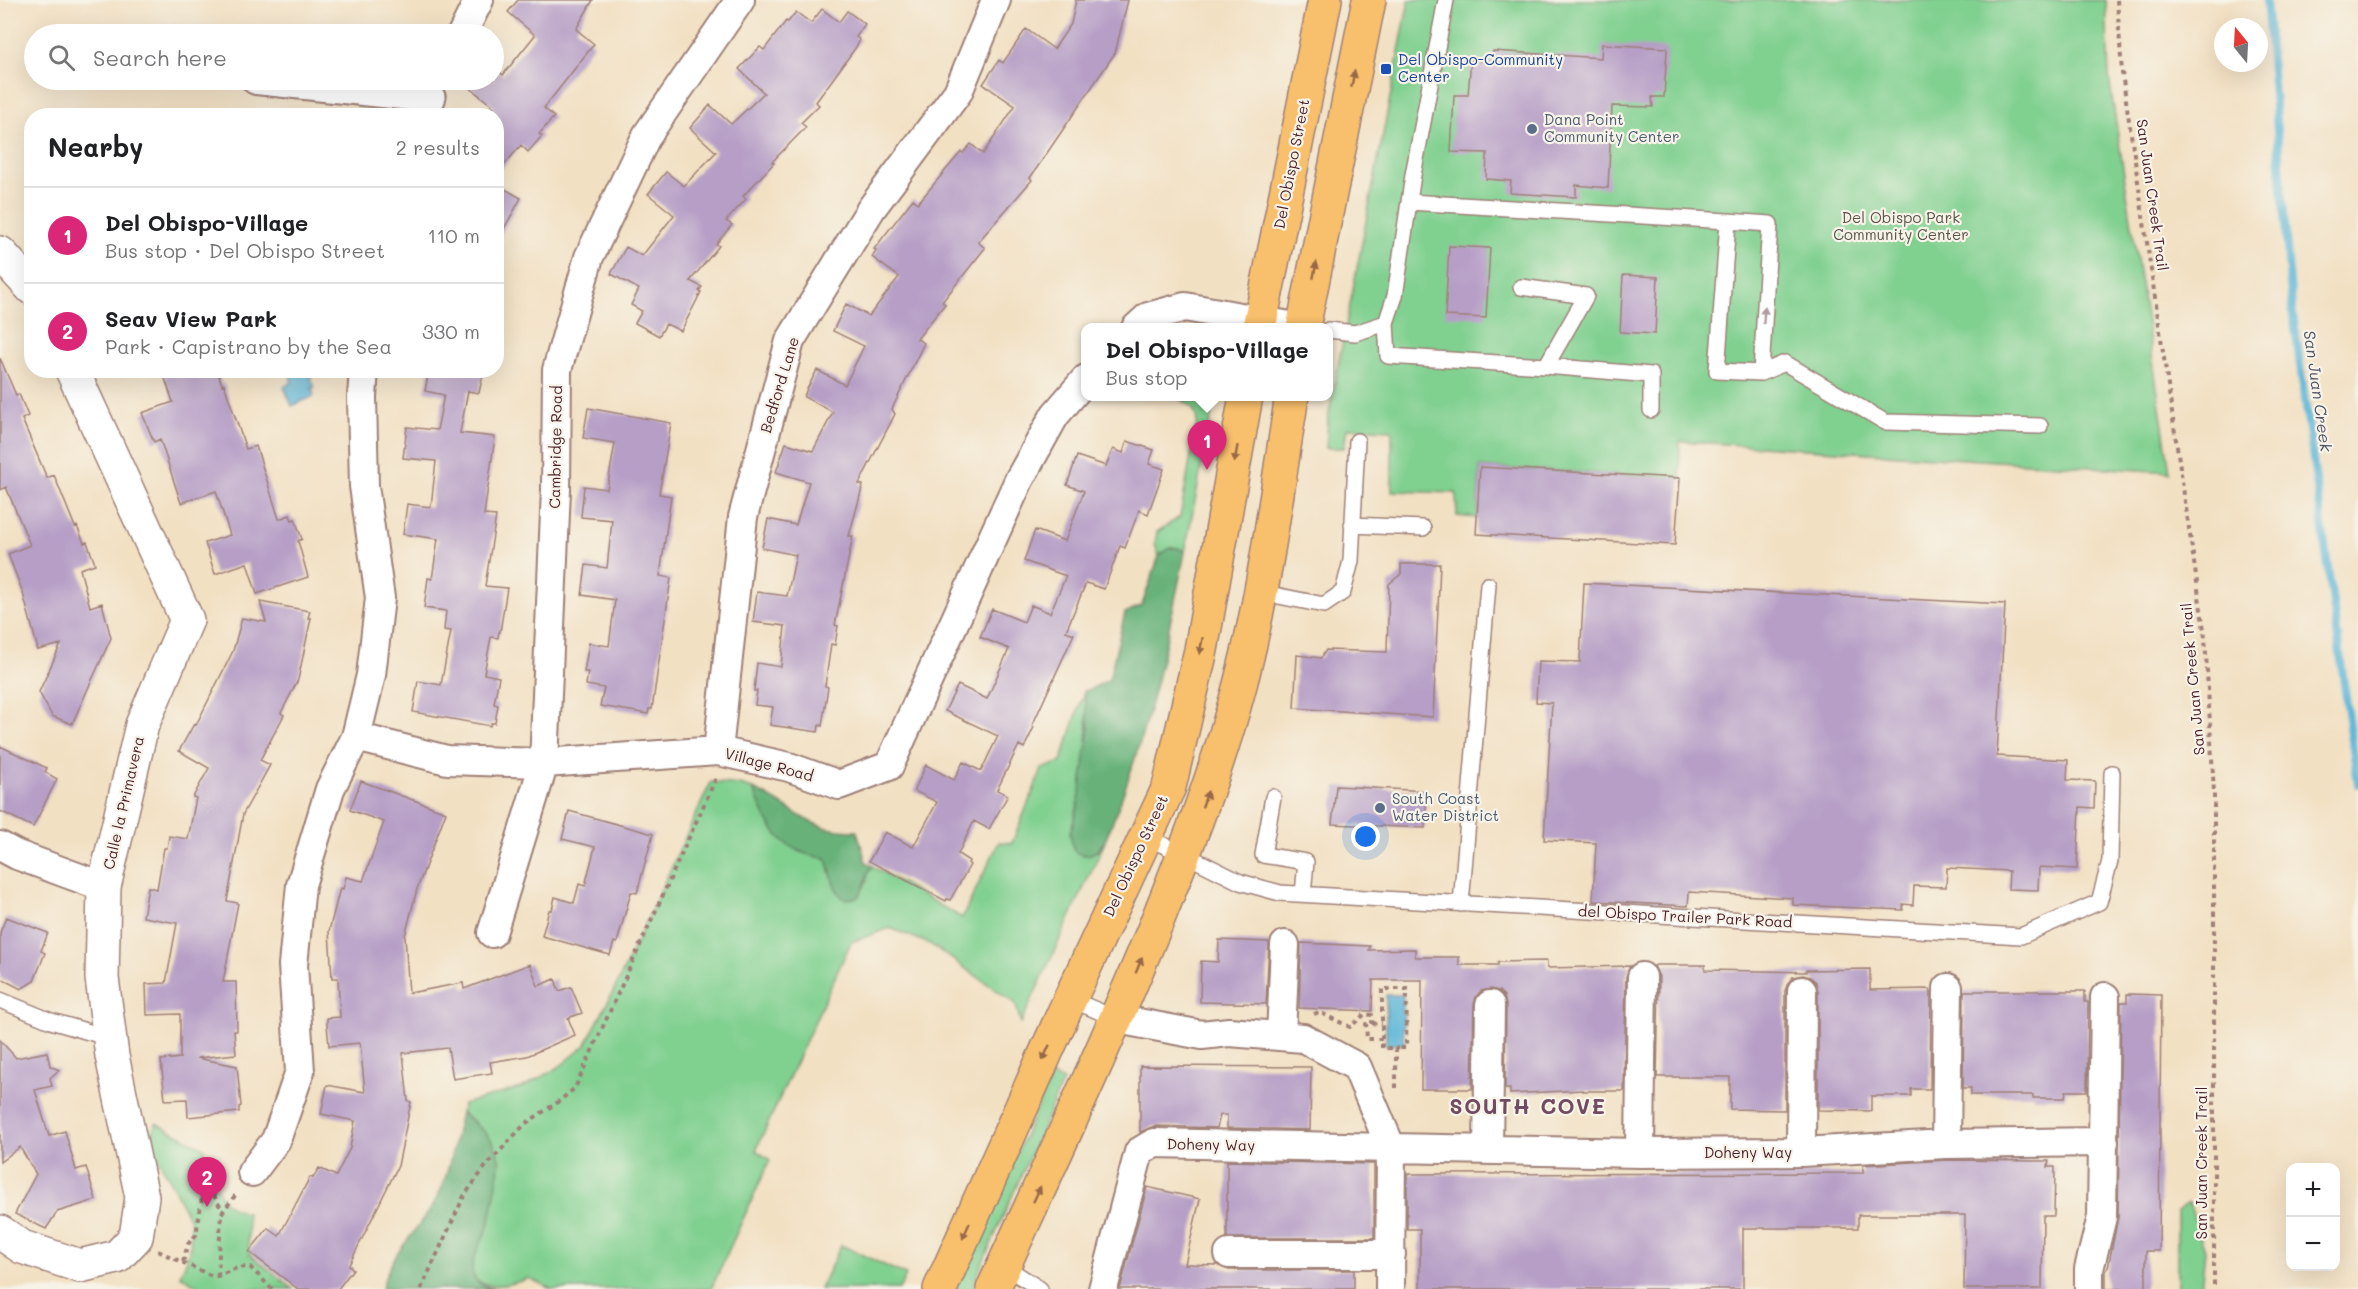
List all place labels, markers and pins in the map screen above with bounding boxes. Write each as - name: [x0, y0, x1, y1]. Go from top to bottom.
- place label: Del Obispo-Community Center: [1398, 49, 1563, 86]
- marker: Del Obispo-Community Center: [1379, 62, 1393, 76]
- place label: Dana Point Community Center: [1544, 109, 1680, 146]
- marker: Dana Point Community Center: [1525, 122, 1539, 136]
- pin: 1: [1188, 420, 1226, 470]
- place label: South Coast Water District: [1392, 788, 1499, 825]
- marker: South Coast Water District: [1373, 801, 1387, 815]
- pin: 2: [188, 1158, 226, 1207]

